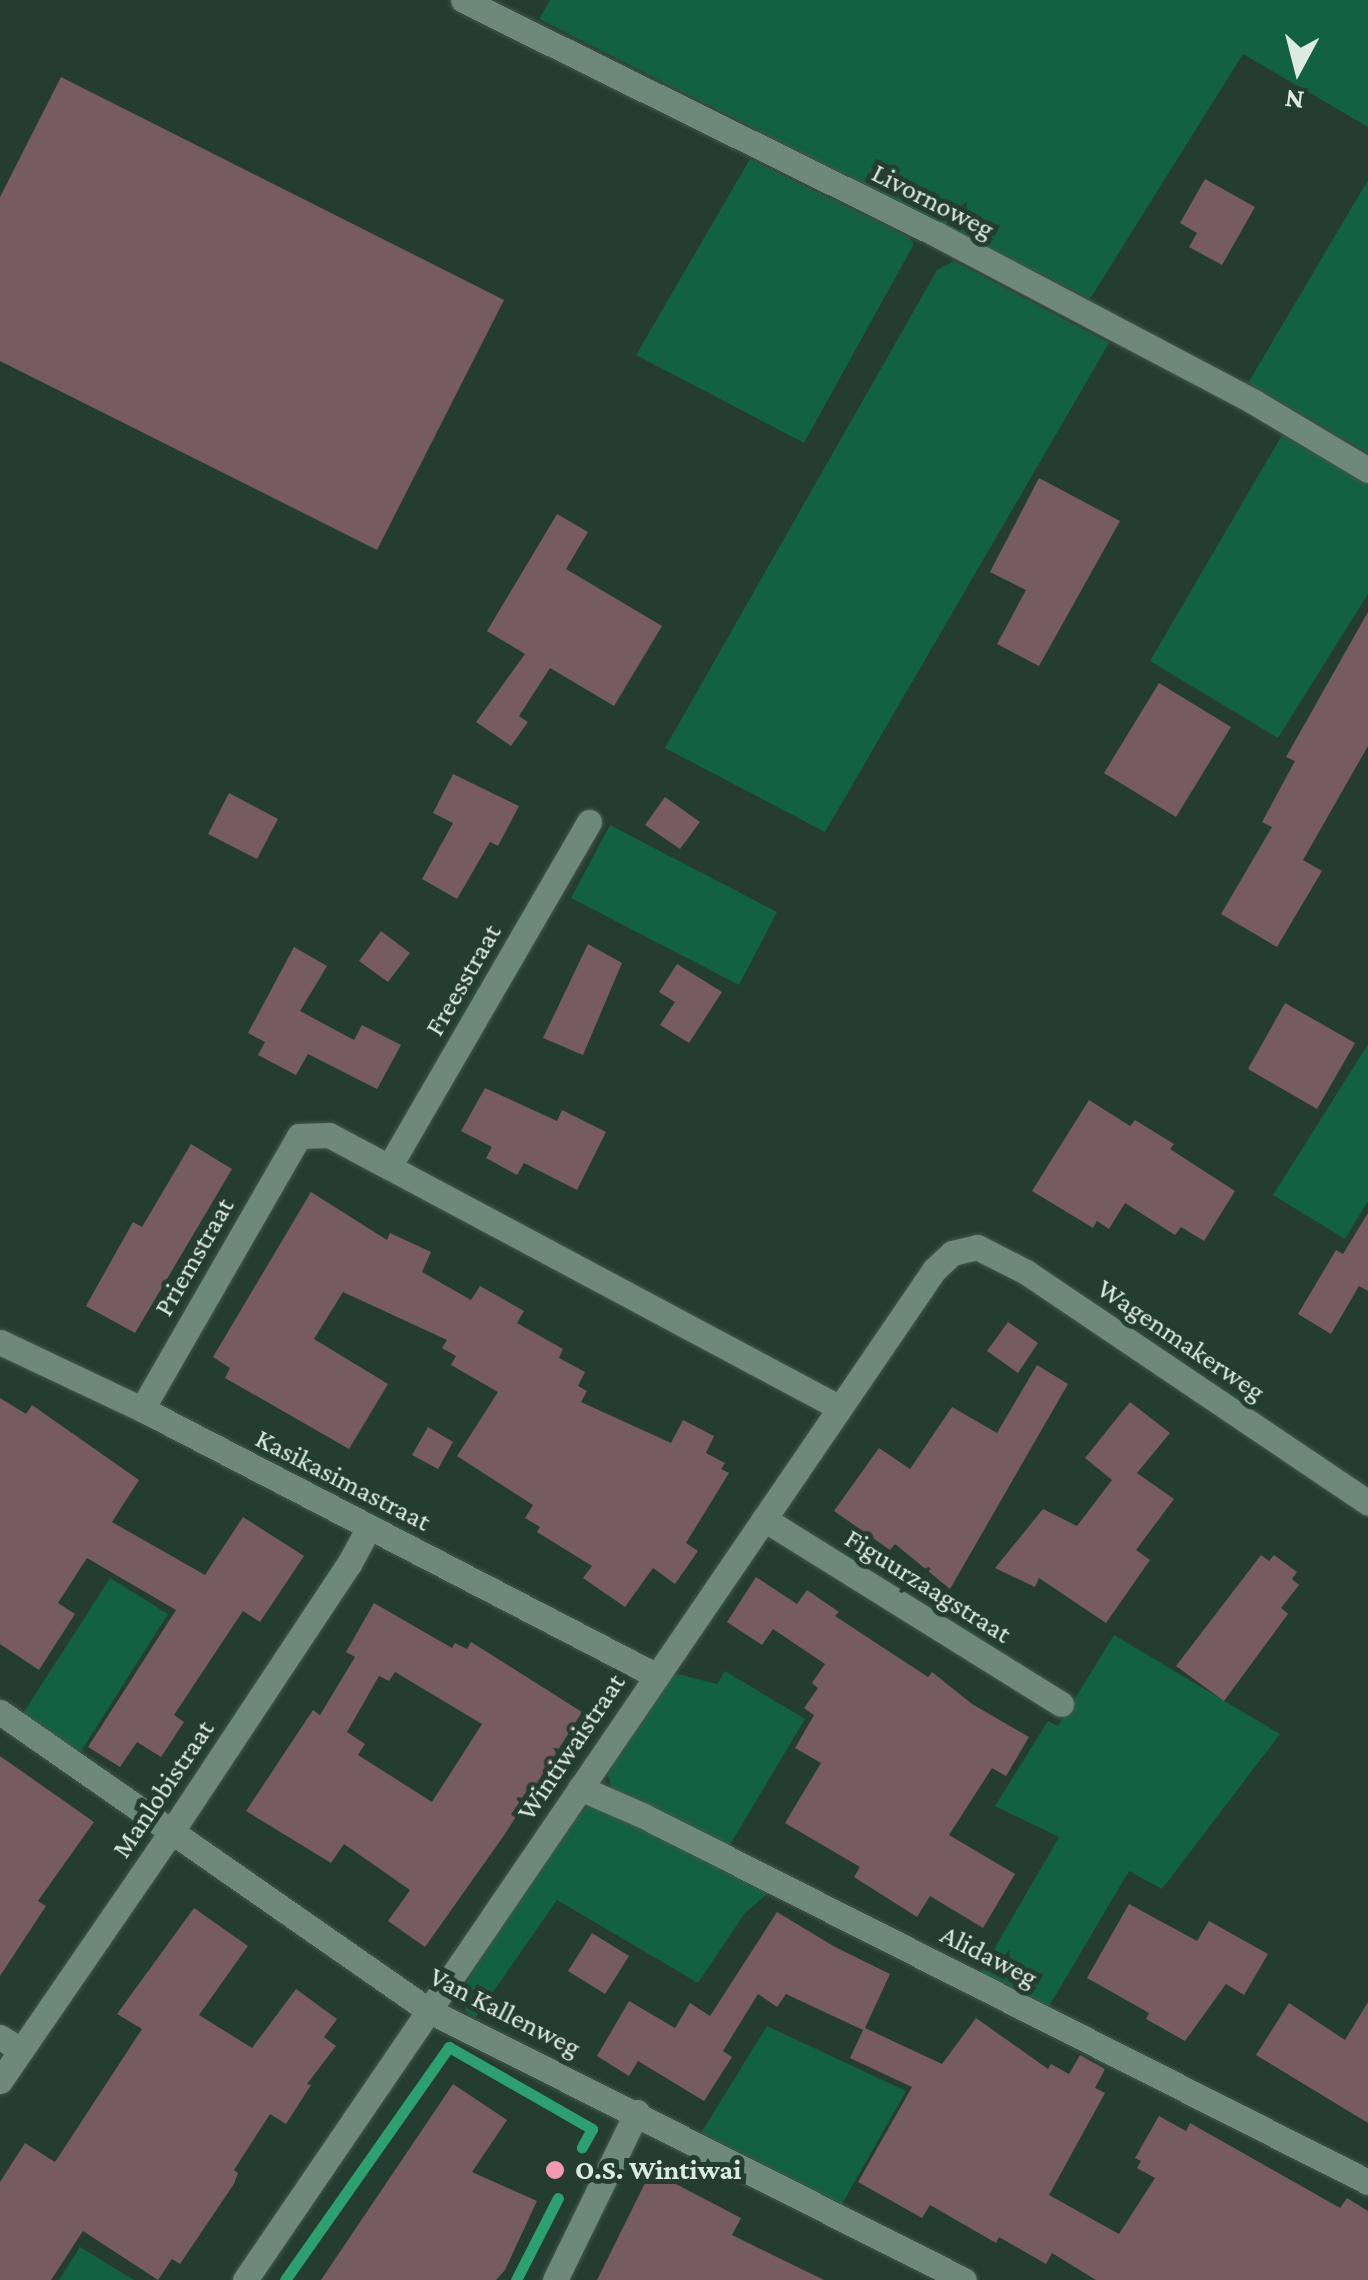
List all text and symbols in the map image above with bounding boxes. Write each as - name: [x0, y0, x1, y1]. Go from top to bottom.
- north arrow: [1248, 20, 1348, 120]
- text: N: [1283, 84, 1306, 117]
- street label: Livornoweg: [866, 156, 1000, 246]
- street label: Freesstraat: [418, 918, 508, 1042]
- street label: Priemstraat: [147, 1192, 241, 1322]
- street label: Wagenmakerweg: [1091, 1271, 1271, 1409]
- street label: Kasikasimastraat: [250, 1421, 436, 1539]
- street label: Figuurzaagstraat: [839, 1521, 1017, 1651]
- street label: Wintiwaistraat: [510, 1667, 632, 1827]
- street label: Manlobistraat: [105, 1714, 221, 1864]
- street label: Alidaweg: [935, 1917, 1043, 1995]
- street label: Van Kallenweg: [424, 1960, 586, 2064]
- place label: O.S. Wintiwai: [575, 2153, 741, 2187]
- marker: O.S. Wintiwai: [544, 2159, 566, 2181]

